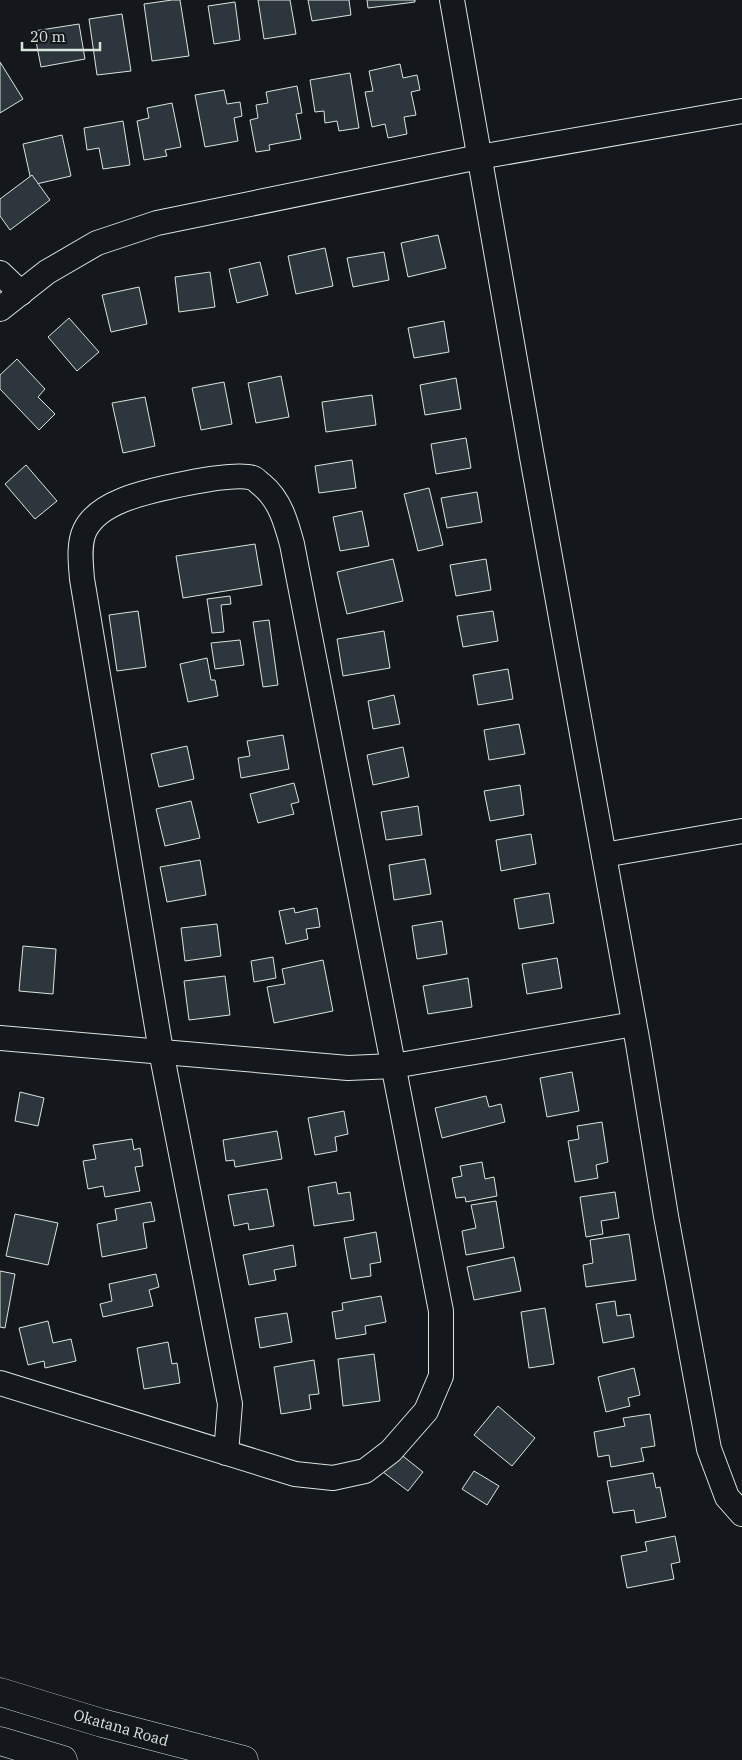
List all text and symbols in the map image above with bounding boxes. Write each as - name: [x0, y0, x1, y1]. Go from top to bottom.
- scale bar: [22, 20, 100, 52]
- text: 20 m: [30, 27, 66, 46]
- street label: Okatana Road: [71, 1705, 171, 1750]

